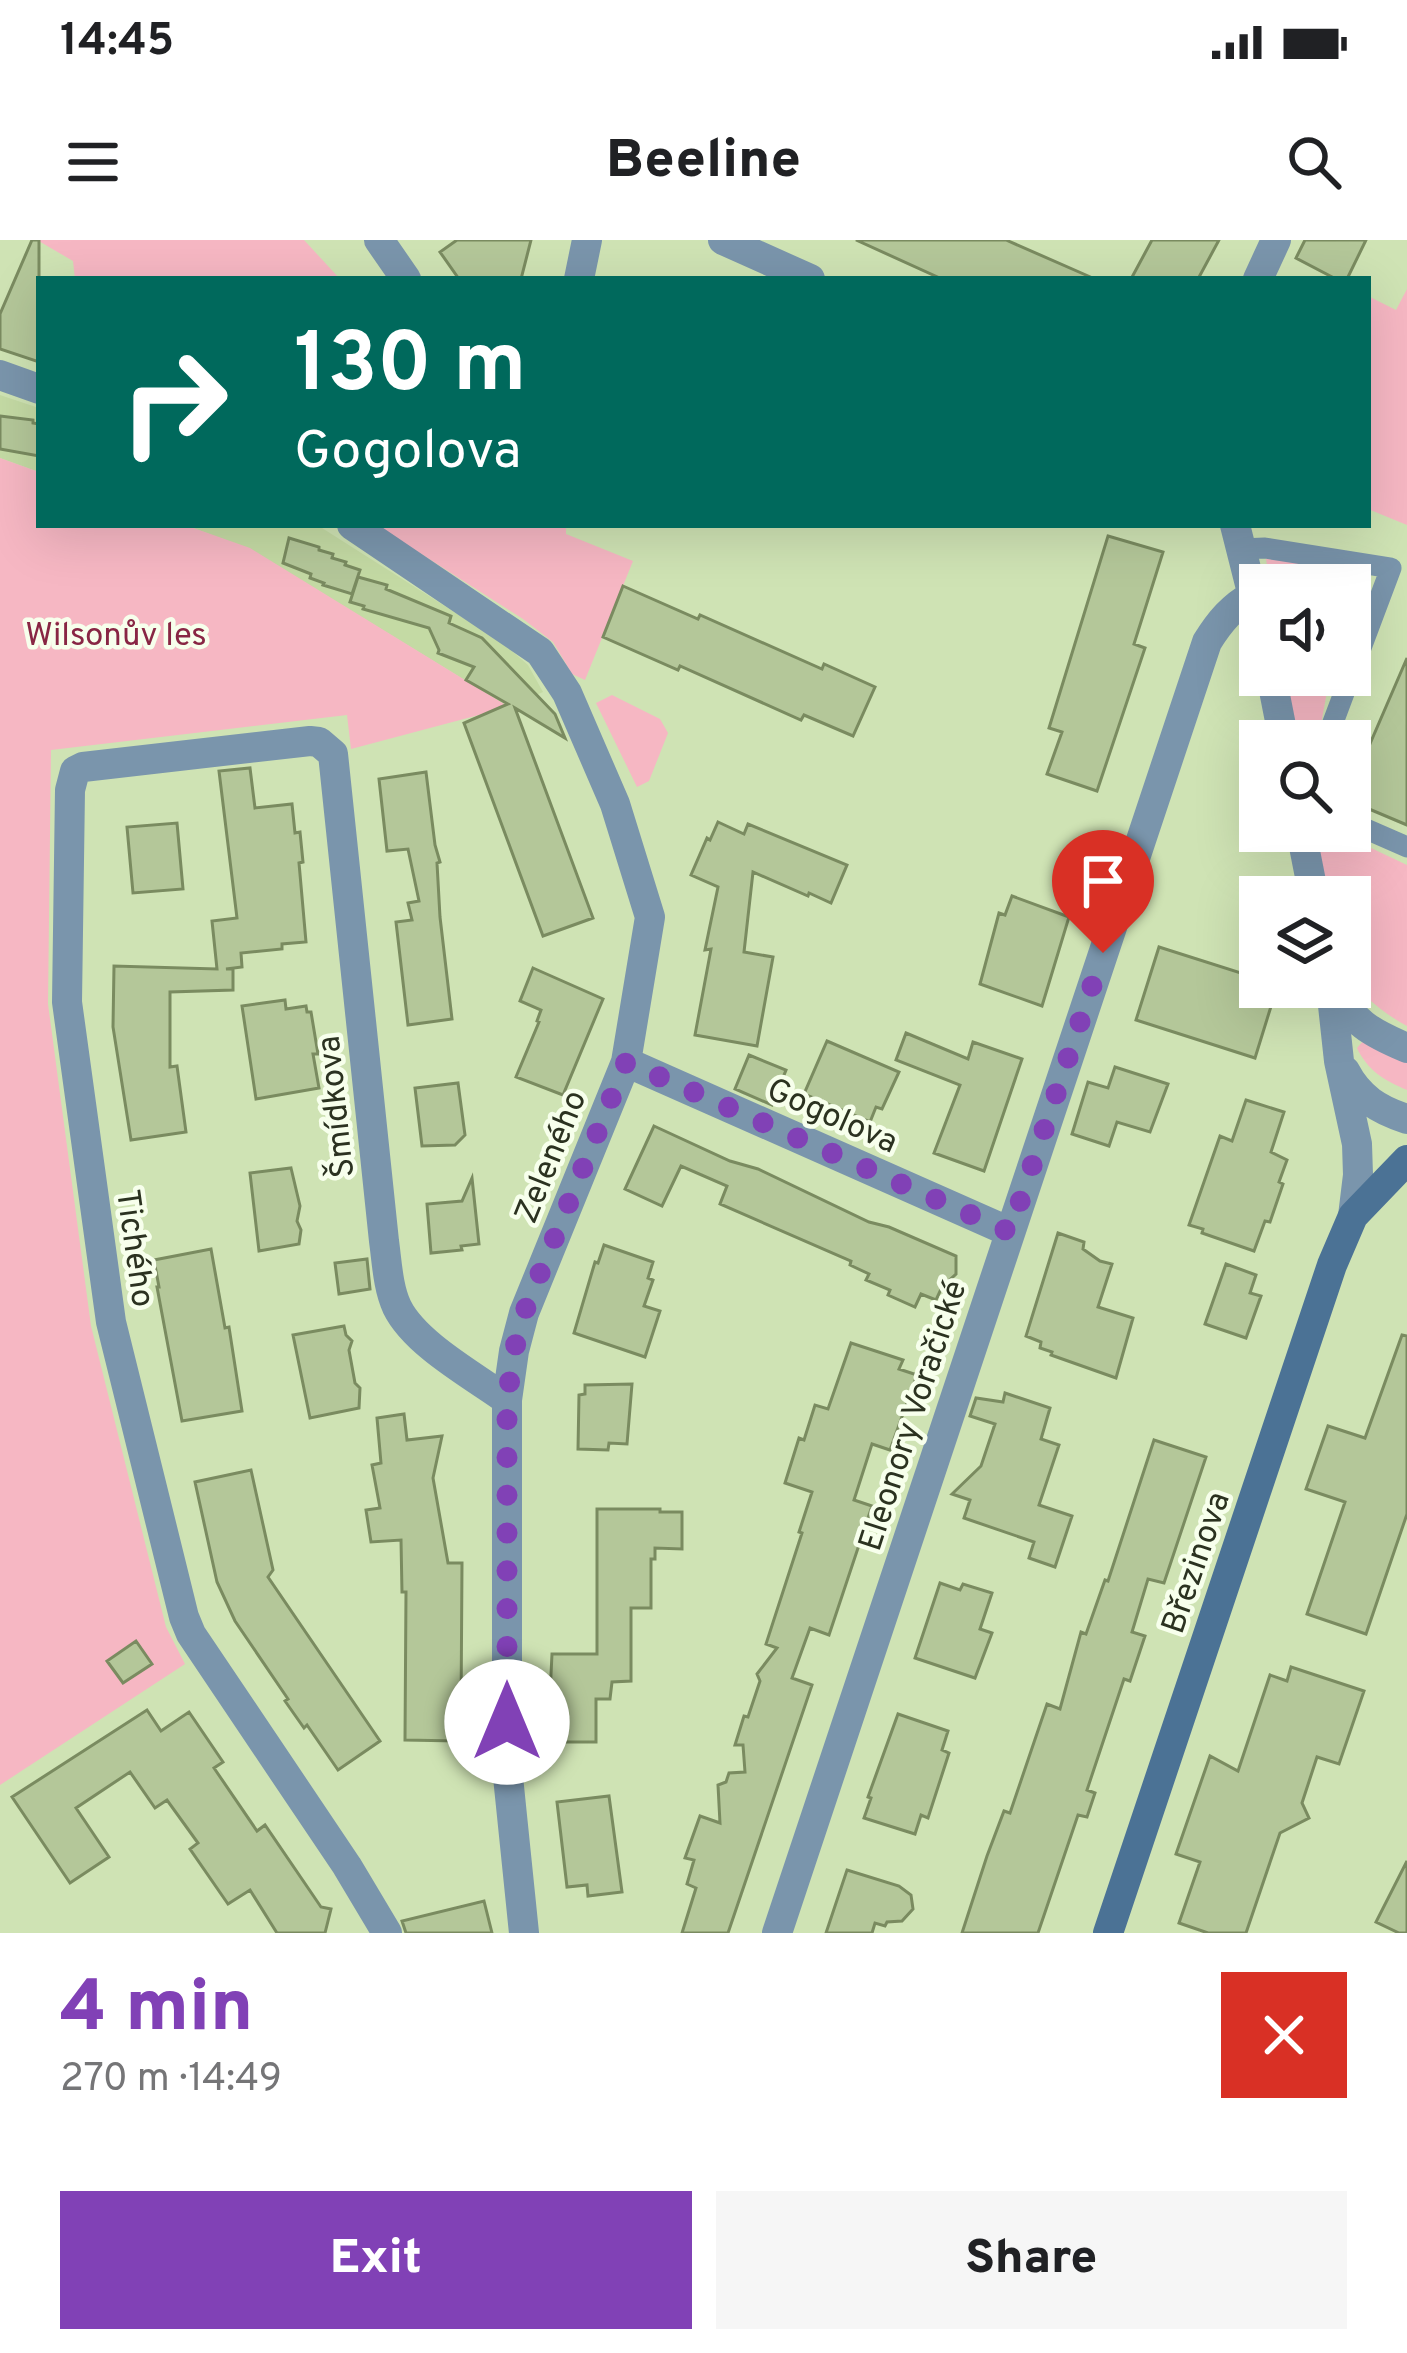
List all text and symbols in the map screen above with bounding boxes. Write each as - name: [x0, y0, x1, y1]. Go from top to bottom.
- text: 14:45: [60, 14, 174, 71]
- text: Beeline: [606, 128, 801, 197]
- icon: menu: [60, 129, 126, 195]
- icon: search: [1281, 129, 1347, 195]
- text: 130 m: [294, 315, 526, 421]
- icon: right: [96, 324, 252, 480]
- text: Gogolova: [294, 419, 521, 488]
- map controls: [1239, 564, 1371, 1008]
- button: sound: [1239, 564, 1371, 696]
- park label: Wilsonův les: [25, 616, 207, 658]
- button: search: [1239, 720, 1371, 852]
- pin: [1052, 830, 1154, 953]
- icon: arrive: [1070, 848, 1136, 914]
- button: layers: [1239, 876, 1371, 1008]
- street label: Šmídkova: [308, 1033, 366, 1180]
- street label: Gogolova: [759, 1070, 903, 1165]
- street label: Zeleného: [507, 1085, 598, 1230]
- street label: Tichého: [104, 1187, 162, 1310]
- street label: Eleonory Voračické: [851, 1276, 978, 1557]
- street label: Březinova: [1154, 1487, 1242, 1640]
- position arrow: [444, 1659, 570, 1785]
- text: 4 min: [60, 1965, 253, 2057]
- button: close: [1221, 1972, 1347, 2098]
- text: 270 m · 14:49: [60, 2056, 282, 2105]
- button: Exit: [60, 2191, 692, 2329]
- button: Share: [716, 2191, 1347, 2329]

